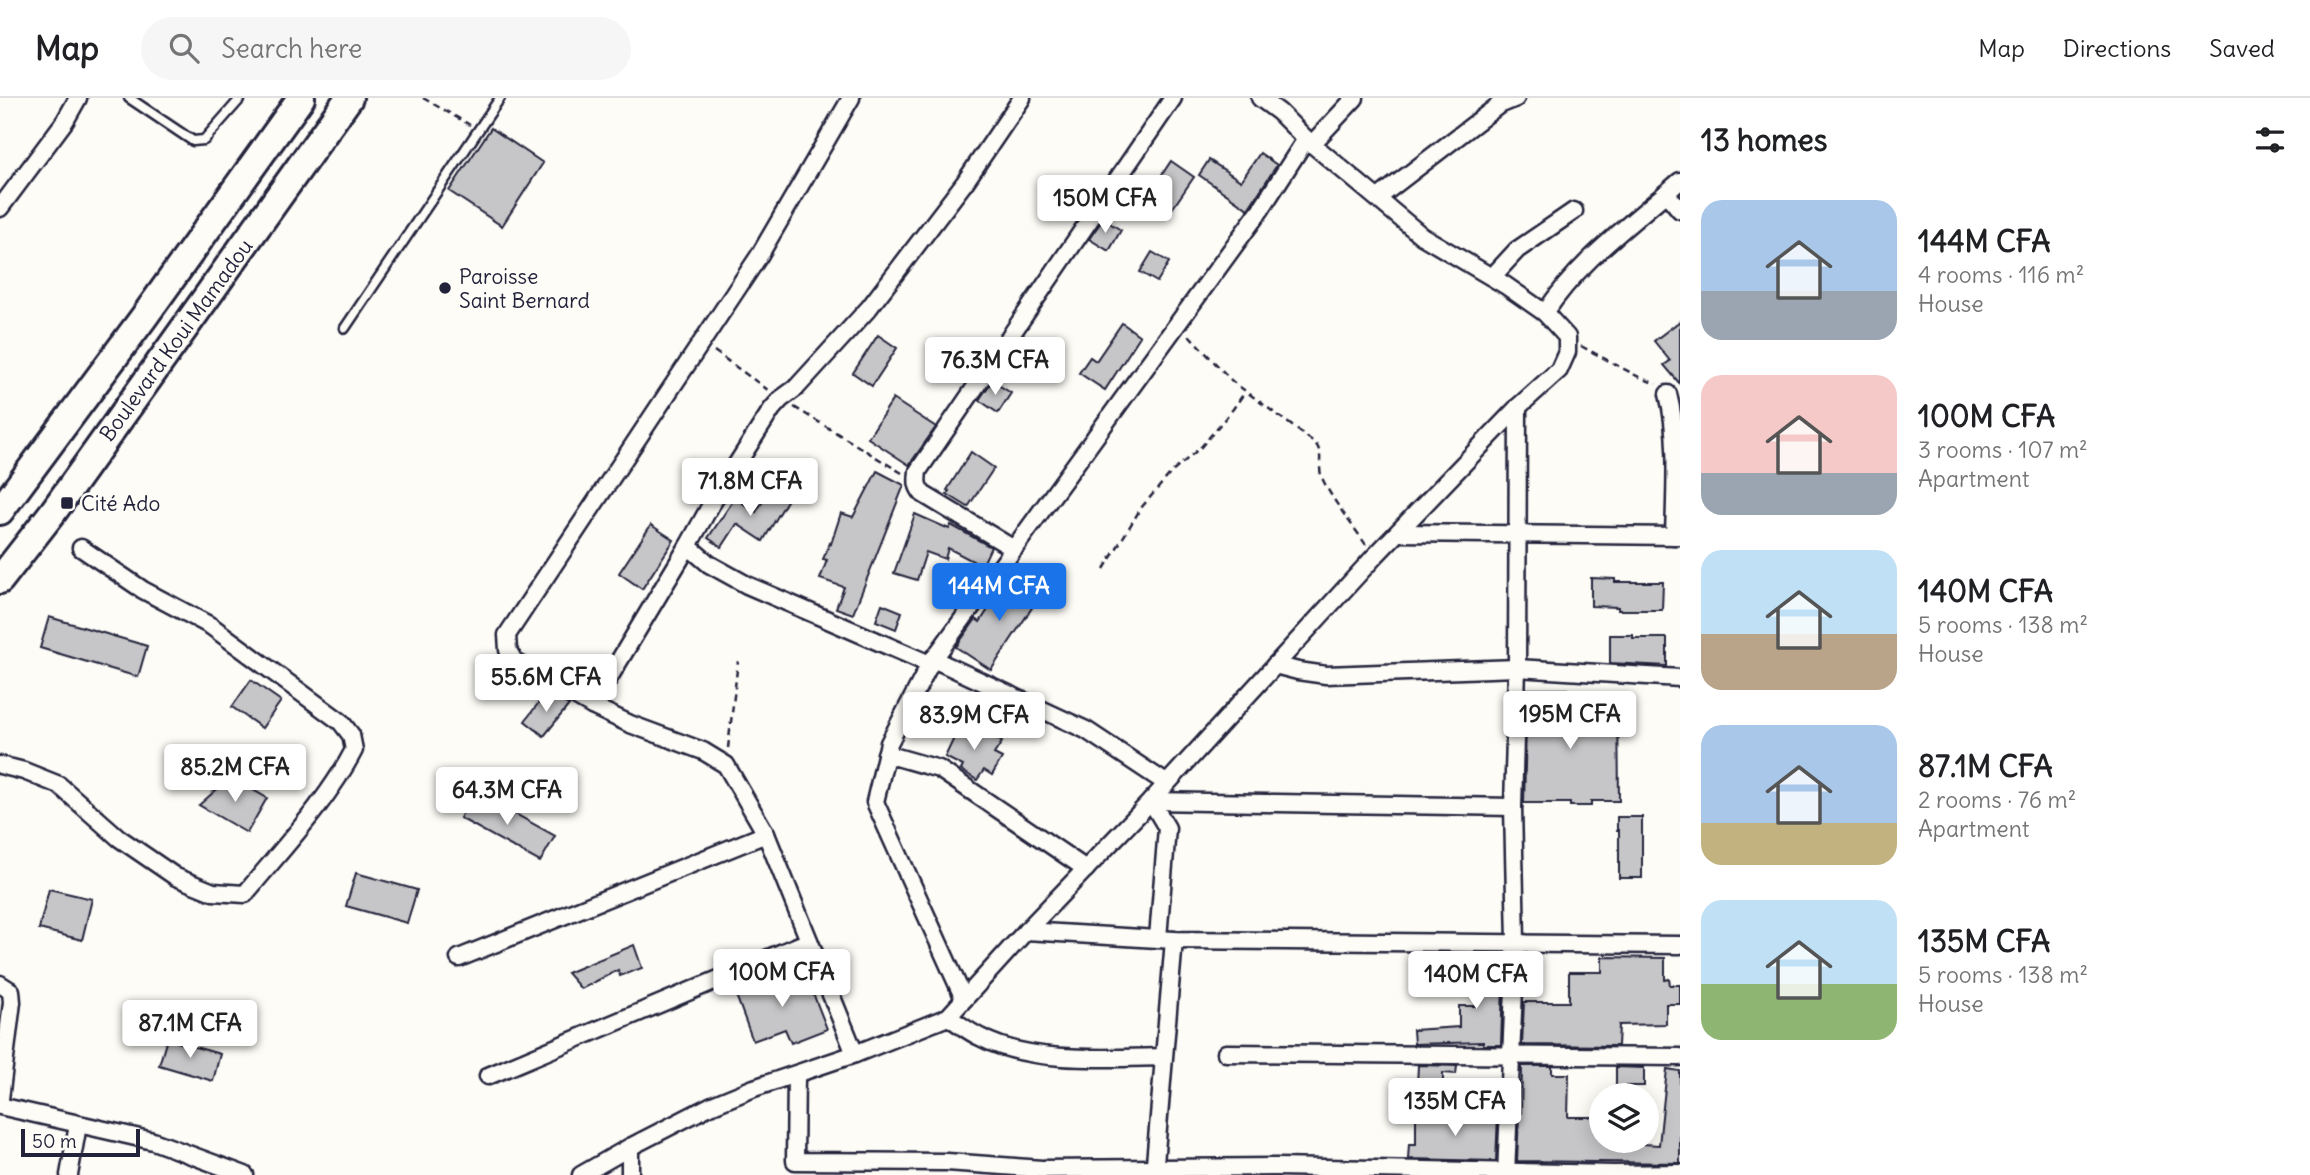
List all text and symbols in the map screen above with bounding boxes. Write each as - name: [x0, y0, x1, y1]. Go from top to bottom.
- search box: [141, 17, 631, 80]
- text: Map: [35, 27, 99, 69]
- icon: search: [165, 29, 203, 67]
- text: Search here: [221, 32, 362, 65]
- text: Map: [1978, 33, 2025, 63]
- text: Directions: [2063, 33, 2171, 63]
- text: Saved: [2209, 33, 2275, 63]
- text: 13 homes: [1701, 121, 1827, 159]
- icon: filters: [2251, 121, 2289, 159]
- pin: 150M CFA: [1033, 176, 1177, 235]
- text: 150M CFA: [1053, 183, 1157, 212]
- text: 144M CFA: [1918, 222, 2051, 260]
- icon: home: [1757, 228, 1841, 312]
- street label: Boulevard Koui Mamadou: [93, 233, 259, 447]
- text: 4 rooms · 116 m²: [1918, 260, 2084, 289]
- place label: Paroisse Saint Bernard: [459, 263, 590, 314]
- marker: Paroisse Saint Bernard: [437, 280, 453, 296]
- text: House: [1918, 289, 1984, 318]
- pin: 76.3M CFA: [915, 338, 1075, 397]
- text: 76.3M CFA: [941, 345, 1049, 374]
- text: 100M CFA: [1918, 397, 2055, 435]
- icon: home: [1757, 403, 1841, 487]
- text: 3 rooms · 107 m²: [1918, 435, 2088, 464]
- pin: 71.8M CFA: [670, 458, 830, 518]
- text: Apartment: [1918, 464, 2030, 493]
- text: 71.8M CFA: [698, 466, 802, 495]
- place label: Cité Ado: [81, 490, 160, 517]
- marker: Cité Ado: [59, 495, 75, 511]
- pin: 144M CFA: [927, 564, 1071, 623]
- text: 144M CFA: [948, 571, 1050, 600]
- text: 140M CFA: [1918, 572, 2053, 610]
- icon: home: [1757, 578, 1841, 662]
- text: 5 rooms · 138 m²: [1918, 610, 2088, 639]
- text: House: [1918, 639, 1984, 668]
- pin: 55.6M CFA: [466, 654, 626, 714]
- text: 55.6M CFA: [491, 662, 601, 691]
- pin: 83.9M CFA: [894, 692, 1054, 752]
- pin: 195M CFA: [1498, 692, 1642, 751]
- text: 195M CFA: [1519, 699, 1621, 728]
- text: 83.9M CFA: [919, 700, 1029, 729]
- pin: 85.2M CFA: [155, 744, 315, 804]
- text: 87.1M CFA: [1918, 747, 2053, 785]
- text: 85.2M CFA: [180, 752, 290, 781]
- icon: home: [1757, 753, 1841, 837]
- pin: 64.3M CFA: [427, 768, 587, 827]
- text: 64.3M CFA: [452, 775, 562, 804]
- text: 2 rooms · 76 m²: [1918, 785, 2076, 814]
- text: Apartment: [1918, 814, 2030, 843]
- text: 135M CFA: [1918, 922, 2050, 960]
- icon: home: [1757, 928, 1841, 1012]
- pin: 100M CFA: [710, 950, 854, 1009]
- pin: 140M CFA: [1404, 951, 1548, 1011]
- text: 100M CFA: [729, 957, 835, 986]
- text: 140M CFA: [1424, 959, 1528, 988]
- text: 5 rooms · 138 m²: [1918, 960, 2088, 989]
- text: House: [1918, 989, 1984, 1018]
- pin: 87.1M CFA: [110, 1000, 270, 1060]
- text: 87.1M CFA: [138, 1008, 242, 1037]
- pin: 135M CFA: [1383, 1079, 1527, 1138]
- map controls: [1589, 1083, 1659, 1153]
- button: layers: [1589, 1083, 1659, 1153]
- text: 135M CFA: [1404, 1086, 1506, 1115]
- scale bar: [21, 1126, 140, 1158]
- text: 50 m: [32, 1129, 77, 1153]

